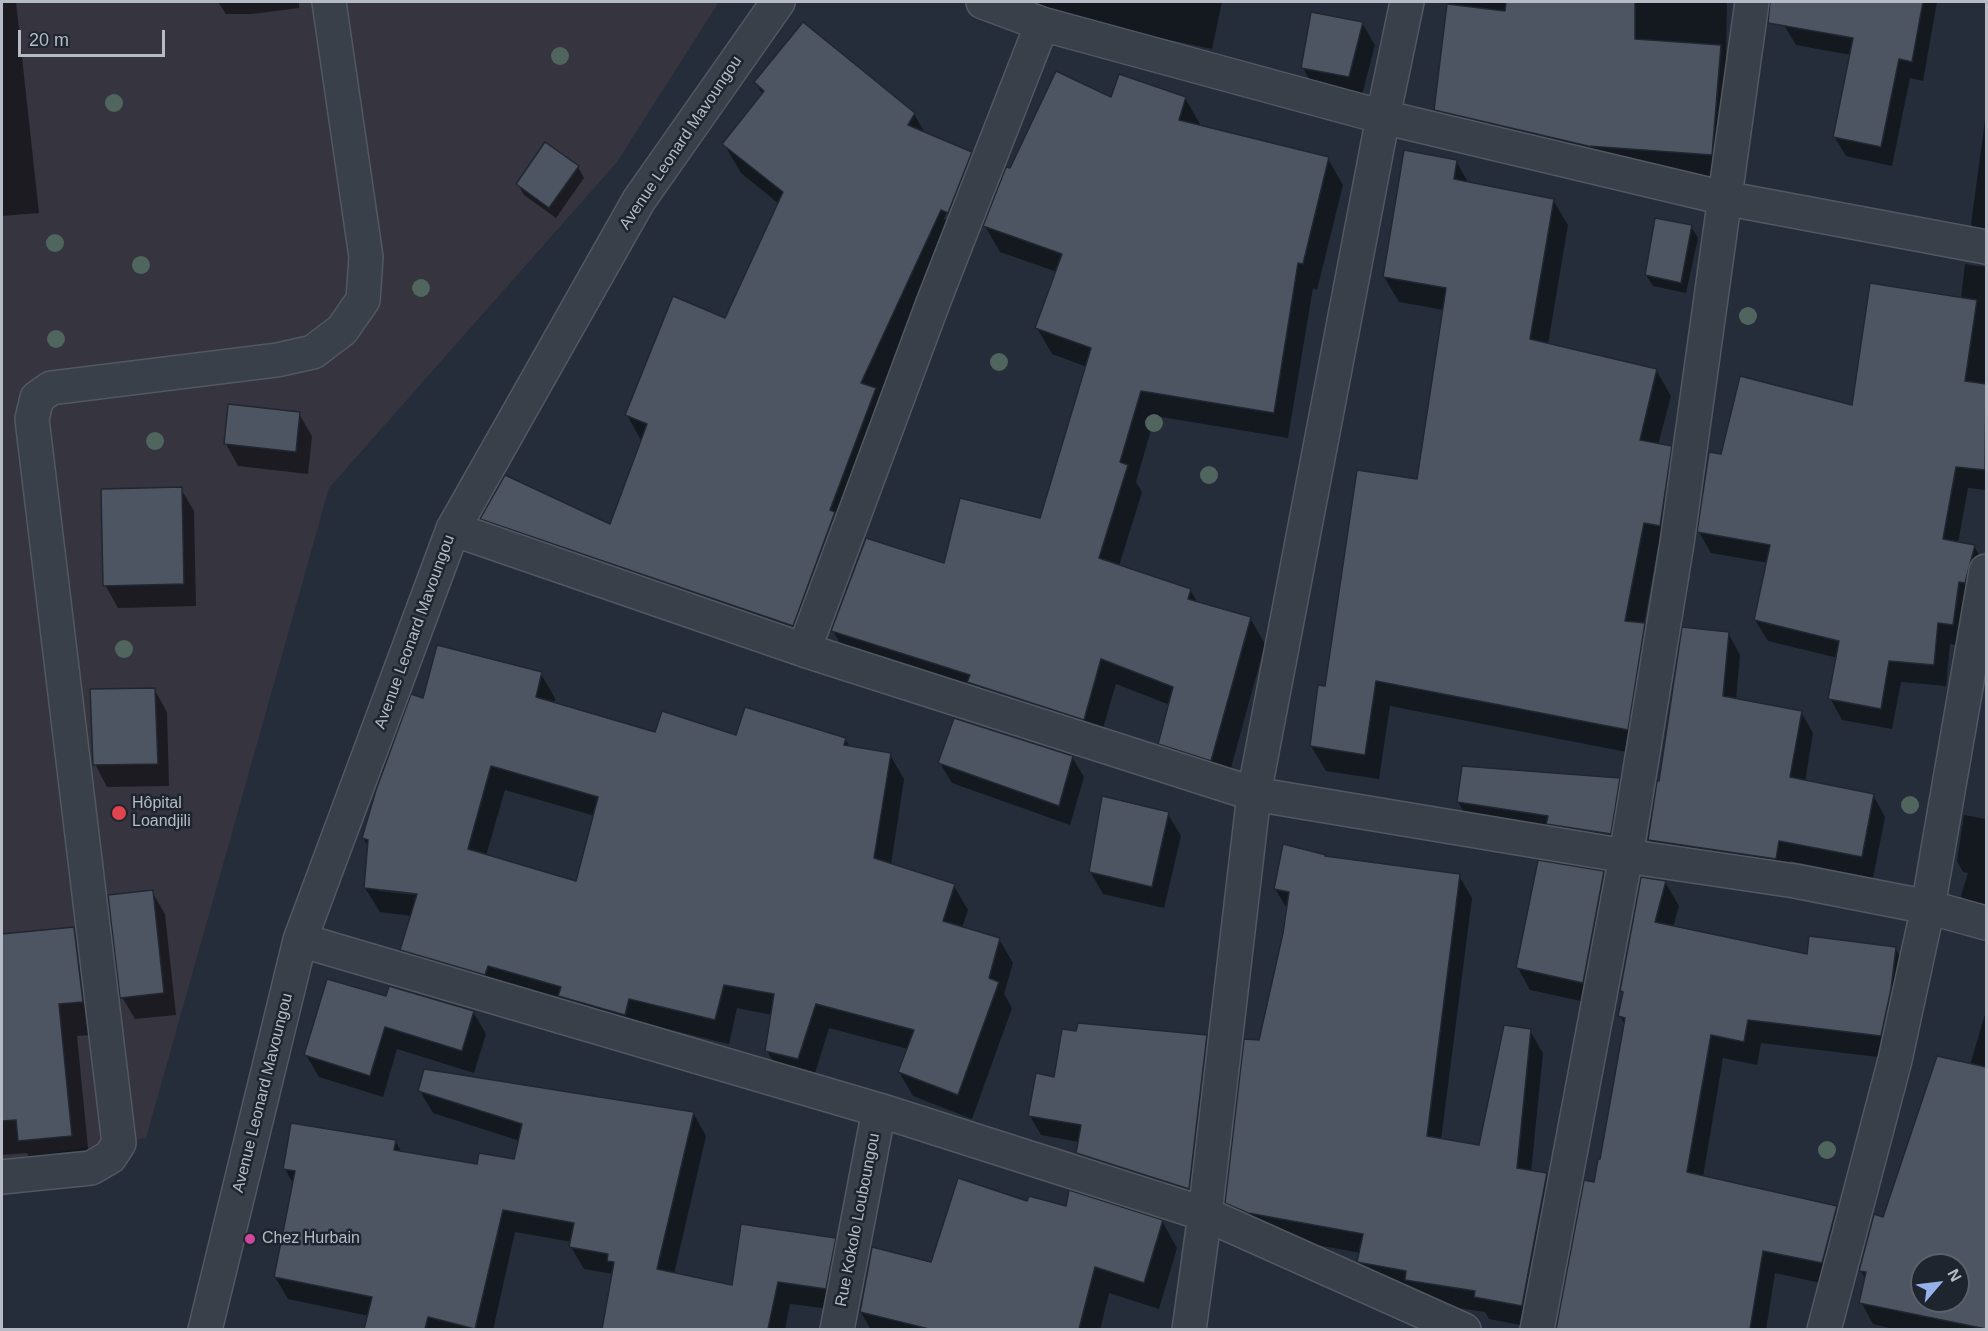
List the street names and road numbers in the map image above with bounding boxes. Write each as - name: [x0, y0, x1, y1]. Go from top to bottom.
- street label: Avenue Leonard Mavoungou: [616, 53, 746, 233]
- street label: Avenue Leonard Mavoungou: [371, 532, 459, 732]
- street label: Avenue Leonard Mavoungou: [229, 991, 297, 1195]
- street label: Rue Kokolo Louboungou: [832, 1132, 884, 1308]

